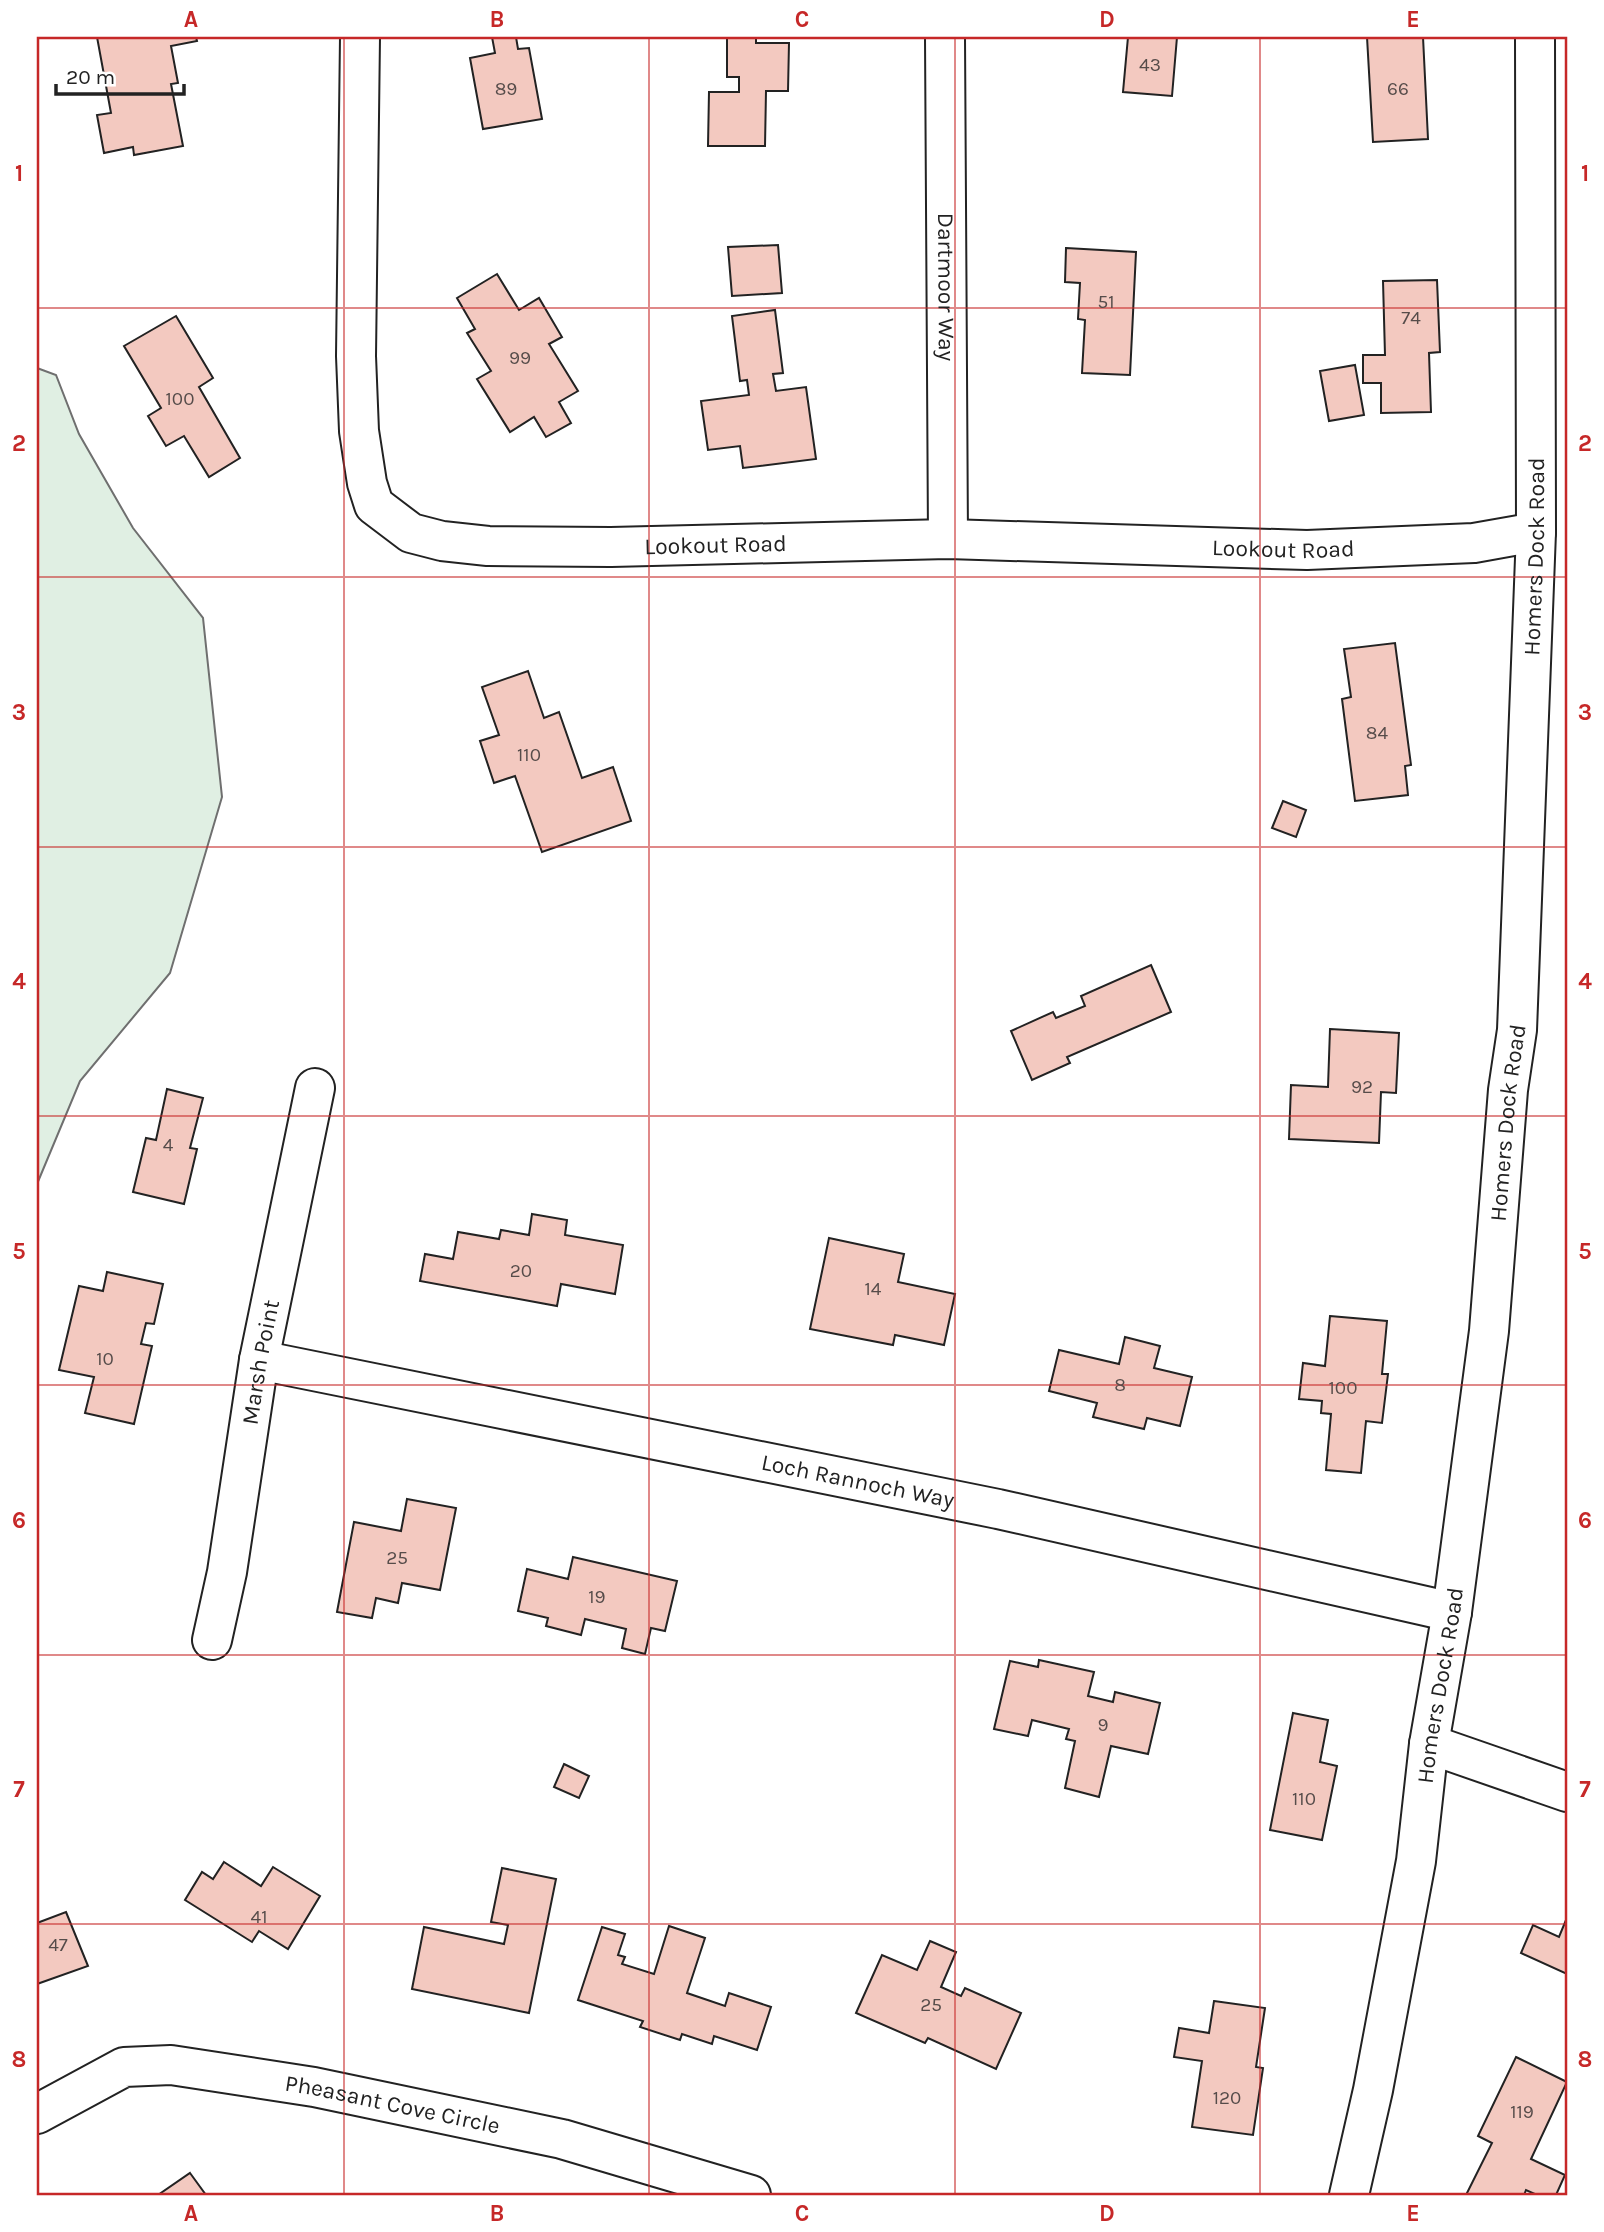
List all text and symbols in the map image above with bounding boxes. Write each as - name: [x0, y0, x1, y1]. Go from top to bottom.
- text: A: [184, 6, 198, 33]
- text: B: [490, 6, 504, 33]
- text: C: [795, 6, 809, 33]
- text: D: [1099, 6, 1115, 33]
- text: E: [1406, 6, 1420, 33]
- scale bar: [56, 52, 184, 96]
- house number: 43: [1139, 54, 1161, 76]
- text: 20 m: [66, 65, 115, 89]
- house number: 89: [495, 78, 517, 100]
- house number: 66: [1387, 78, 1409, 100]
- text: 1: [15, 160, 23, 187]
- text: 1: [1581, 160, 1589, 187]
- street label: Dartmoor Way: [932, 213, 960, 362]
- house number: 51: [1097, 291, 1115, 313]
- house number: 74: [1401, 307, 1421, 329]
- house number: 99: [509, 347, 531, 369]
- house number: 100: [166, 388, 194, 410]
- text: 2: [12, 430, 26, 457]
- text: 2: [1578, 430, 1592, 457]
- street label: Homers Dock Road: [1518, 457, 1550, 656]
- street label: Lookout Road: [644, 530, 787, 560]
- street label: Lookout Road: [1212, 534, 1355, 564]
- text: 3: [12, 699, 26, 726]
- text: 3: [1578, 699, 1592, 726]
- house number: 84: [1366, 722, 1389, 744]
- house number: 110: [517, 744, 541, 766]
- text: 4: [12, 968, 26, 995]
- text: 4: [1578, 968, 1592, 995]
- street label: Homers Dock Road: [1485, 1022, 1532, 1222]
- house number: 92: [1351, 1076, 1373, 1098]
- house number: 4: [163, 1134, 174, 1156]
- text: 5: [12, 1238, 26, 1265]
- text: 5: [1578, 1238, 1592, 1265]
- house number: 20: [510, 1260, 532, 1282]
- house number: 14: [865, 1278, 882, 1300]
- street label: Marsh Point: [236, 1297, 285, 1427]
- house number: 10: [96, 1348, 114, 1370]
- house number: 8: [1114, 1374, 1126, 1396]
- house number: 100: [1329, 1377, 1357, 1399]
- street label: Loch Rannoch Way: [759, 1449, 957, 1514]
- text: 6: [12, 1507, 26, 1534]
- text: 6: [1578, 1507, 1592, 1534]
- house number: 25: [386, 1547, 408, 1569]
- house number: 19: [588, 1586, 606, 1608]
- street label: Homers Dock Road: [1412, 1586, 1469, 1785]
- house number: 9: [1097, 1714, 1109, 1736]
- text: 7: [13, 1776, 25, 1803]
- text: 7: [1579, 1776, 1591, 1803]
- house number: 110: [1292, 1788, 1316, 1810]
- house number: 41: [251, 1906, 267, 1928]
- house number: 47: [48, 1934, 68, 1956]
- house number: 25: [920, 1994, 942, 2016]
- text: 8: [12, 2046, 26, 2073]
- text: 8: [1578, 2046, 1592, 2073]
- street label: Pheasant Cove Circle: [283, 2070, 502, 2140]
- house number: 120: [1213, 2087, 1241, 2109]
- house number: 119: [1510, 2101, 1534, 2123]
- text: A: [184, 2200, 198, 2227]
- text: B: [490, 2200, 504, 2227]
- text: C: [795, 2200, 809, 2227]
- text: D: [1099, 2200, 1115, 2227]
- text: E: [1406, 2200, 1420, 2227]

